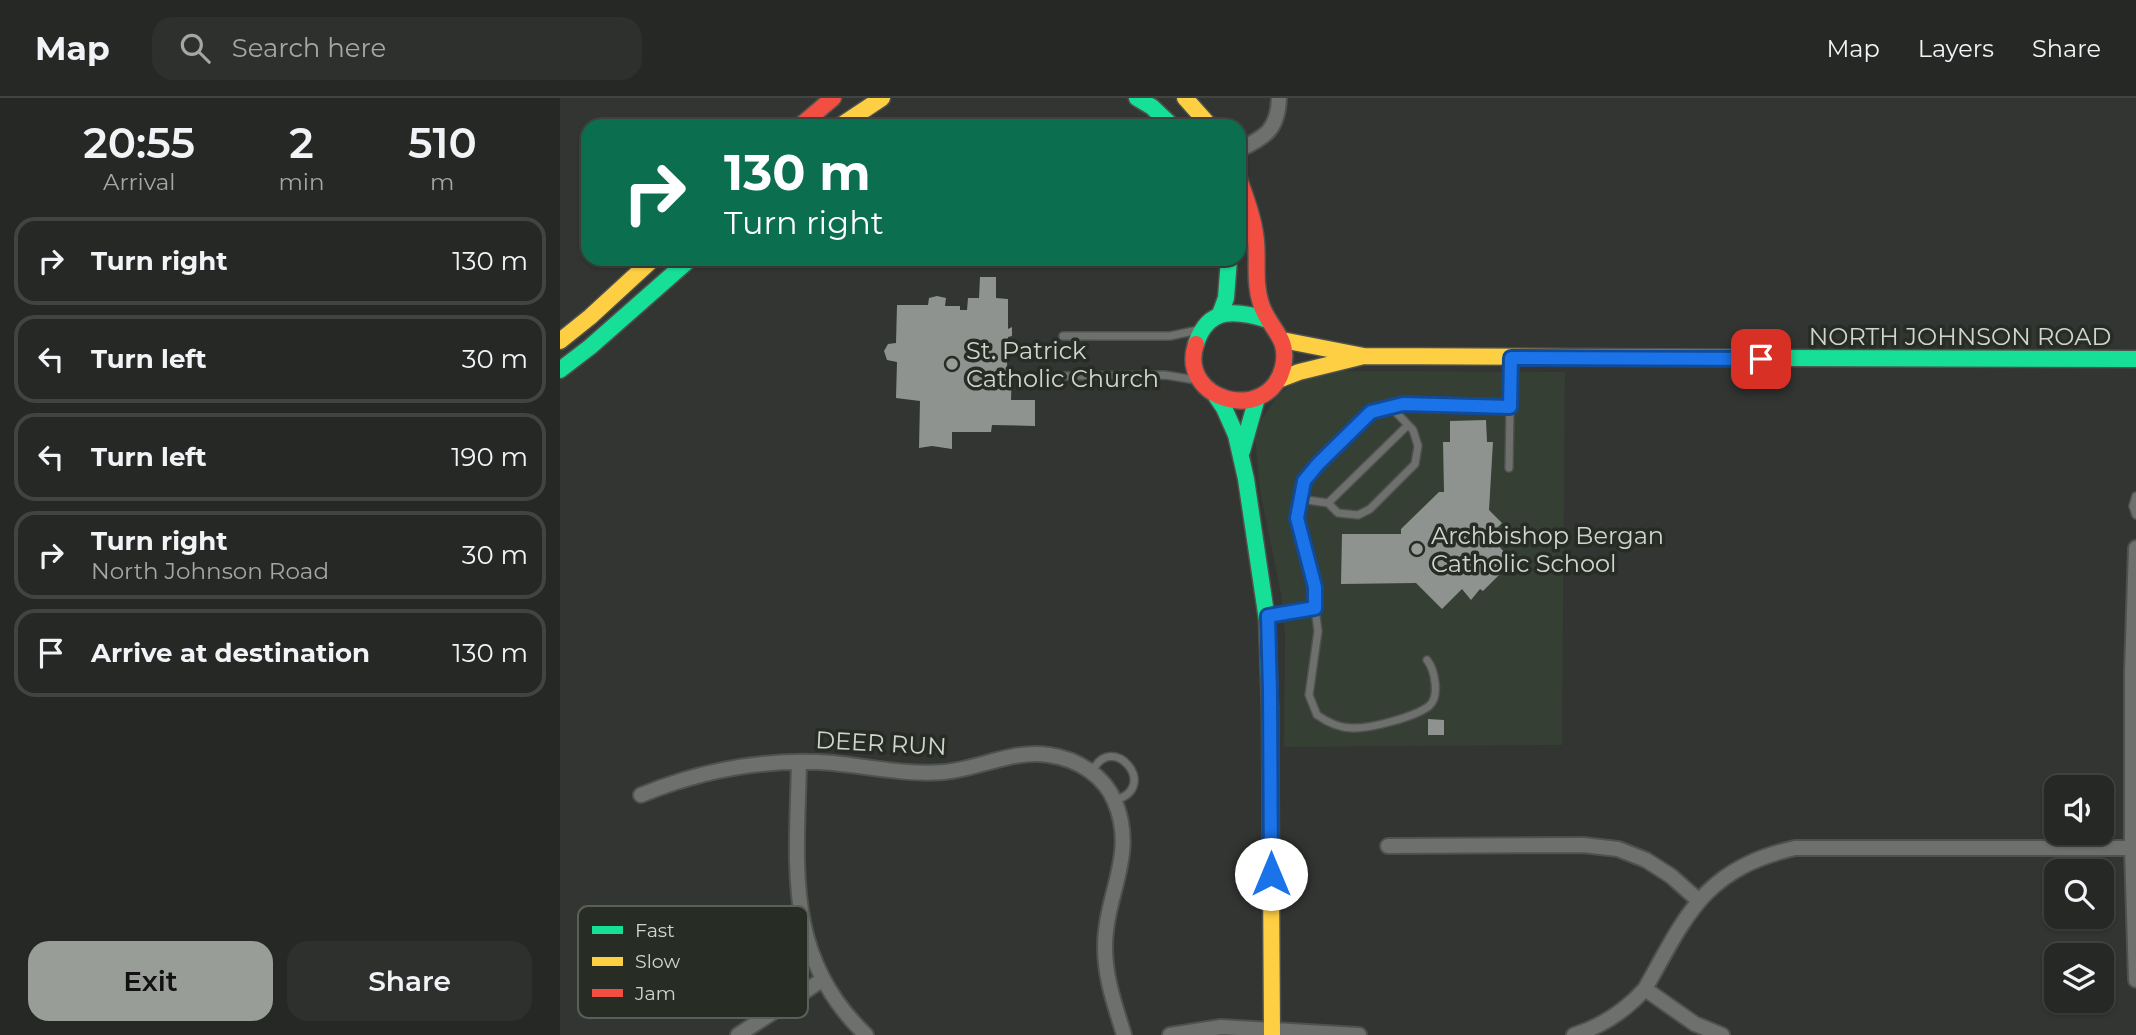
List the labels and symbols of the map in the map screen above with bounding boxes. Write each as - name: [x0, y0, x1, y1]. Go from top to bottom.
- street label: NORTH JOHNSON ROAD: [1809, 322, 2111, 351]
- pin: [1731, 329, 1791, 389]
- place label: St. Patrick Catholic Church: [966, 336, 1159, 393]
- marker: St. Patrick Catholic Church: [944, 356, 960, 372]
- place label: Archbishop Bergan Catholic School: [1431, 521, 1664, 578]
- marker: Archbishop Bergan Catholic School: [1409, 541, 1425, 557]
- street label: DEER RUN: [815, 725, 947, 761]
- position arrow: [1234, 837, 1308, 911]
- legend: [578, 906, 808, 1018]
- text: Fast: [635, 919, 675, 942]
- text: Slow: [635, 950, 680, 973]
- text: Jam: [634, 982, 676, 1005]

